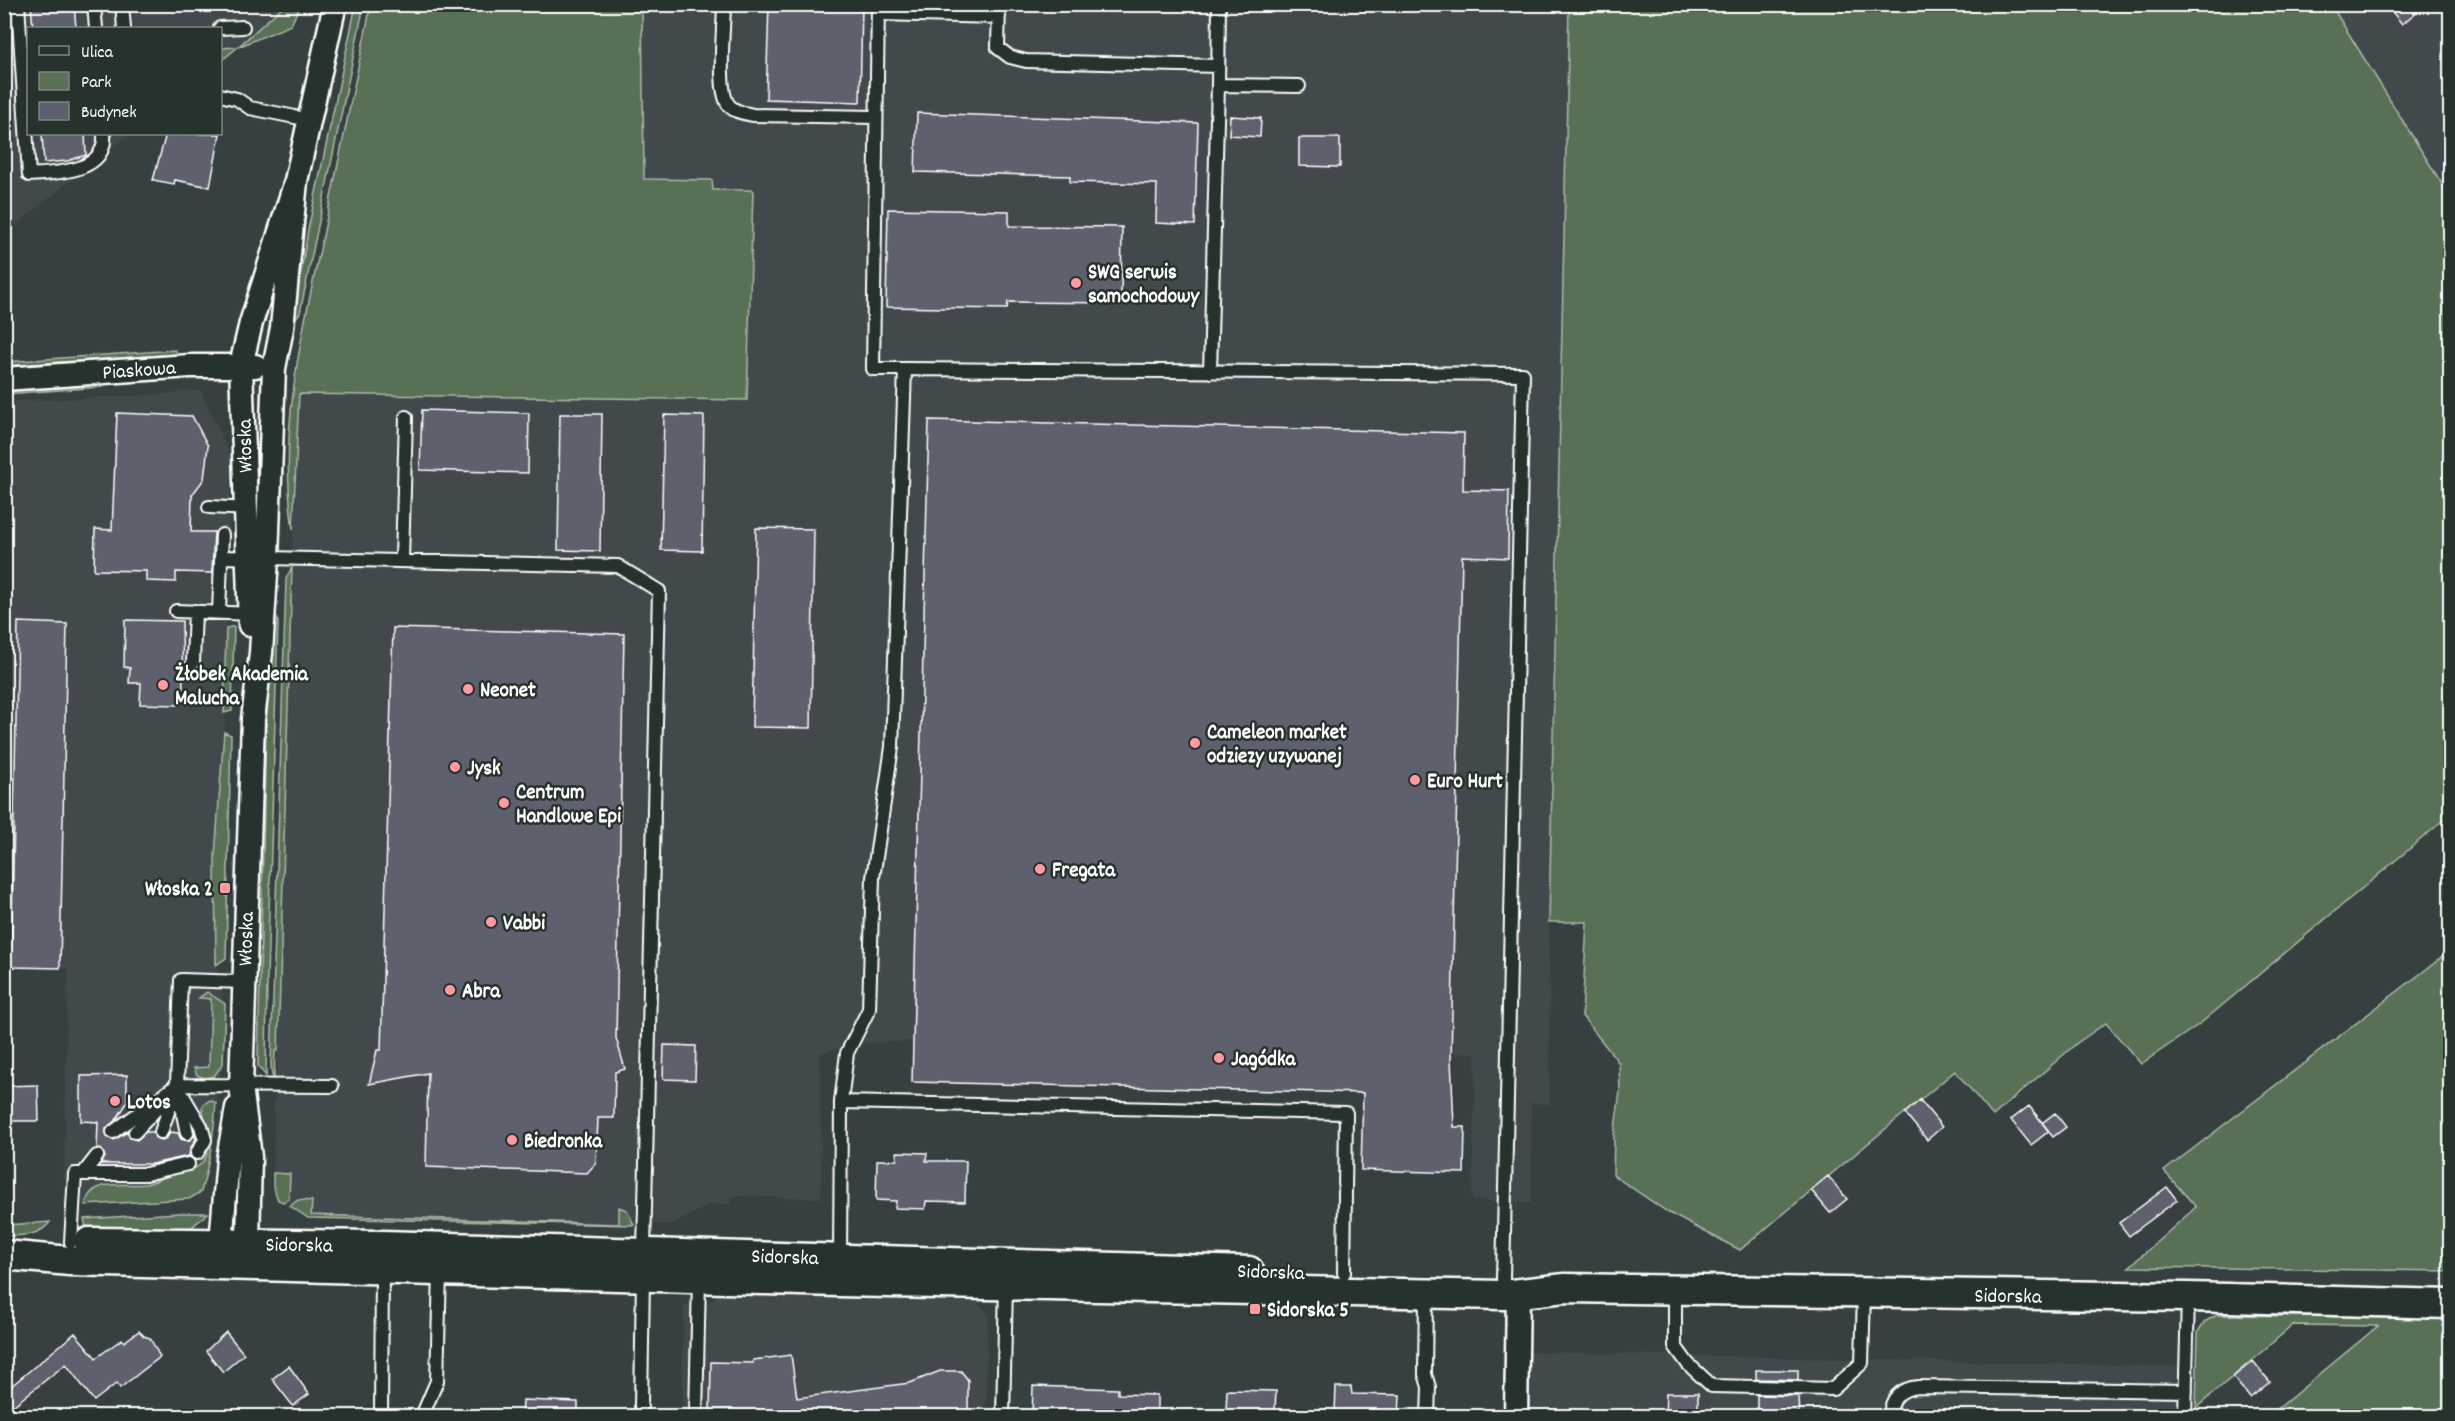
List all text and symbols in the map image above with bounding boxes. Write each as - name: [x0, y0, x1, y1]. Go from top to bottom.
- legend: [27, 27, 222, 135]
- text: Ulica: [81, 41, 113, 66]
- text: Park: [81, 71, 112, 96]
- text: Budynek: [81, 101, 137, 126]
- place label: SWG serwis samochodowy: [1088, 259, 1201, 313]
- marker: SWG serwis samochodowy: [1069, 276, 1083, 290]
- street label: Piaskowa: [102, 354, 178, 390]
- street label: Włoska: [232, 418, 262, 473]
- place label: Żłobek Akademia Malucha: [175, 661, 309, 715]
- place label: Neonet: [480, 677, 536, 707]
- marker: Żłobek Akademia Malucha: [156, 678, 170, 692]
- marker: Neonet: [461, 682, 475, 696]
- place label: Cameleon market odziezy uzywanej: [1207, 719, 1347, 773]
- marker: Cameleon market odziezy uzywanej: [1188, 736, 1202, 750]
- place label: Jysk: [467, 755, 501, 785]
- marker: Jysk: [448, 760, 462, 774]
- place label: Euro Hurt: [1427, 768, 1503, 798]
- marker: Euro Hurt: [1408, 773, 1422, 787]
- place label: Centrum Handlowe Epi: [516, 779, 621, 833]
- marker: Centrum Handlowe Epi: [497, 796, 511, 810]
- place label: Fregata: [1052, 857, 1116, 887]
- marker: Fregata: [1033, 862, 1047, 876]
- place label: Włoska 2: [145, 876, 213, 906]
- marker: Włoska 2: [218, 881, 232, 895]
- street label: Włoska: [232, 910, 264, 967]
- place label: Vabbi: [503, 910, 545, 940]
- marker: Vabbi: [484, 915, 498, 929]
- place label: Abra: [462, 978, 501, 1008]
- marker: Abra: [443, 983, 457, 997]
- place label: Jagódka: [1231, 1046, 1296, 1076]
- marker: Jagódka: [1212, 1051, 1226, 1065]
- place label: Lotos: [127, 1089, 171, 1119]
- marker: Lotos: [108, 1094, 122, 1108]
- place label: Biedronka: [524, 1128, 603, 1158]
- marker: Biedronka: [505, 1133, 519, 1147]
- street label: Sidorska: [265, 1231, 334, 1263]
- street label: Sidorska: [751, 1243, 820, 1275]
- street label: Sidorska: [1237, 1258, 1306, 1290]
- street label: Sidorska: [1974, 1282, 2043, 1314]
- place label: Sidorska 5: [1267, 1297, 1349, 1327]
- marker: Sidorska 5: [1248, 1302, 1262, 1316]

